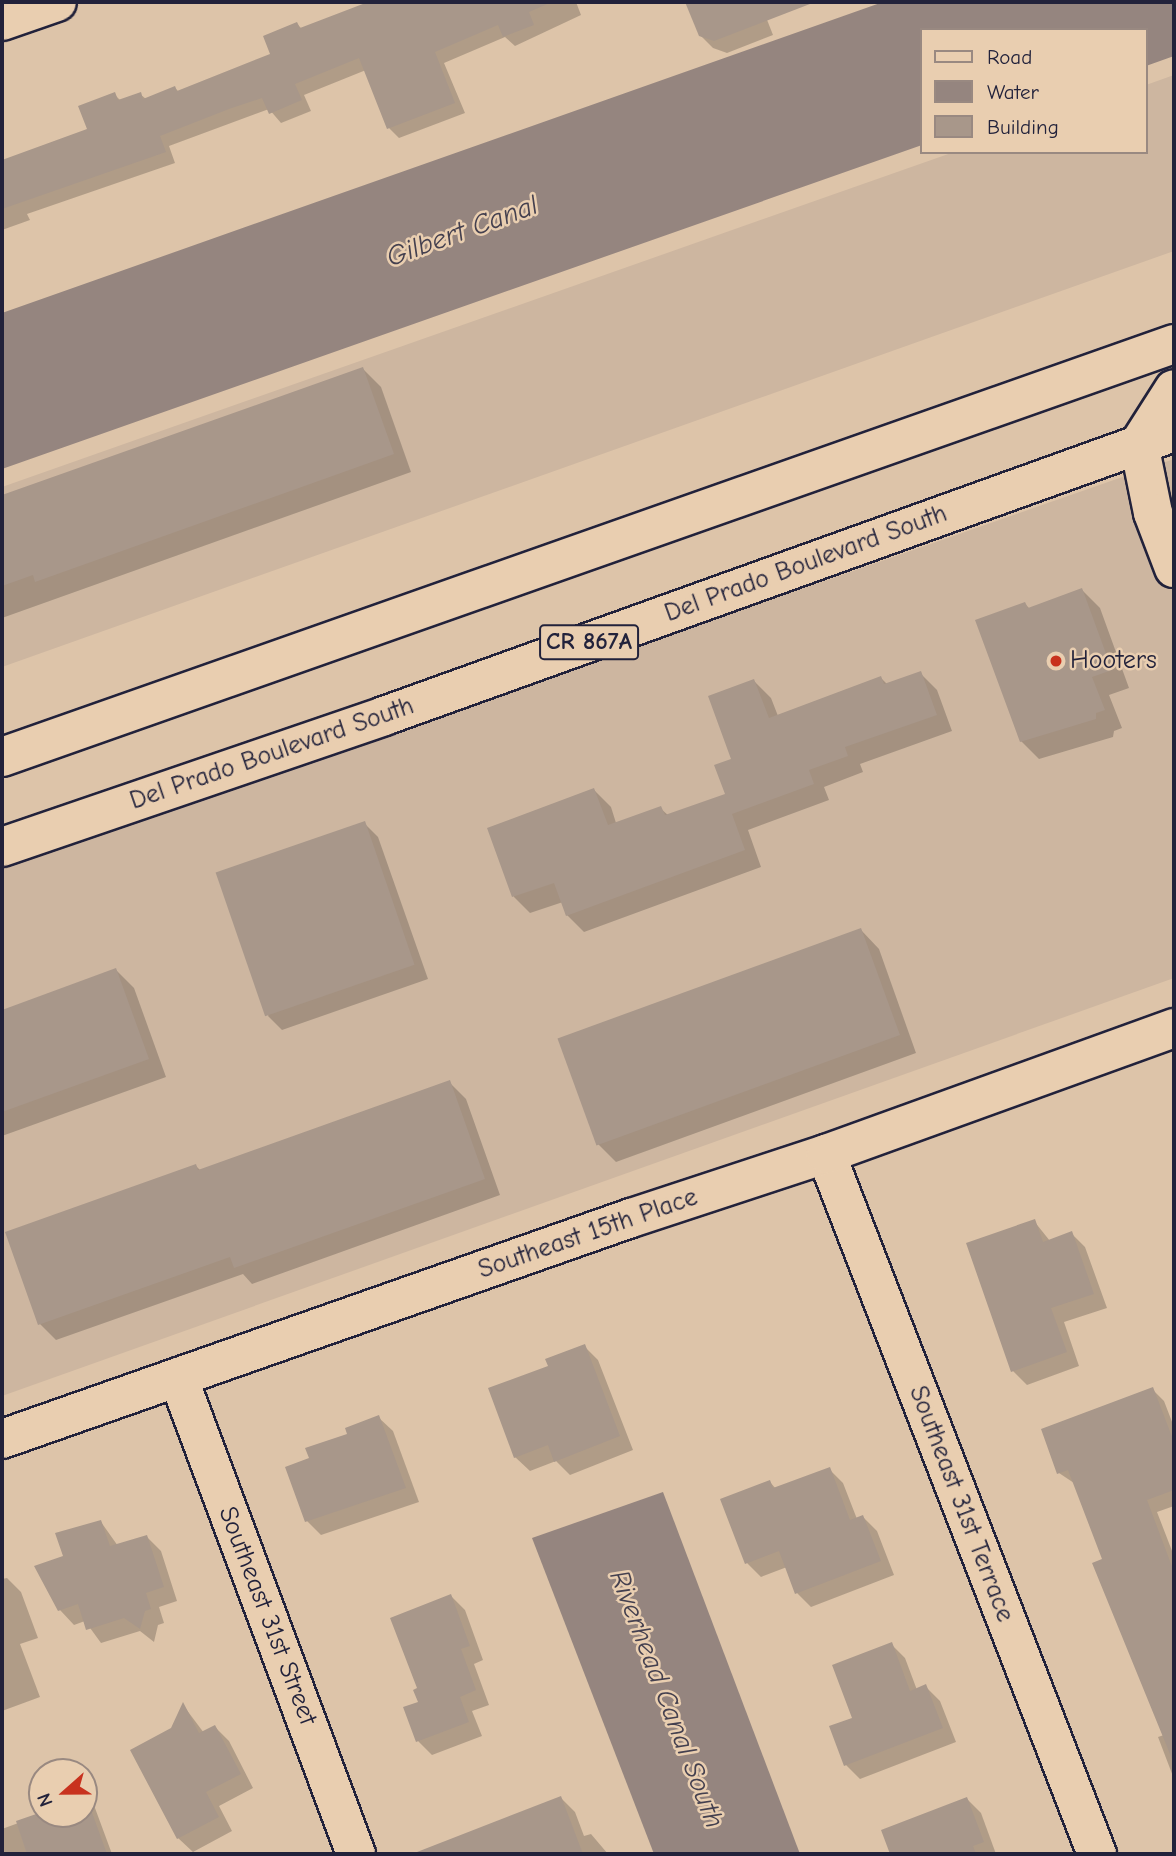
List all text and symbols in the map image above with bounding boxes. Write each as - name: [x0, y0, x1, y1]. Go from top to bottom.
- legend: [920, 28, 1148, 154]
- text: Road: [987, 45, 1032, 69]
- text: Water: [987, 80, 1039, 104]
- text: Building: [987, 115, 1059, 139]
- water label: Gilbert Canal: [382, 188, 542, 274]
- street label: Del Prado Boulevard South: [661, 498, 951, 630]
- road number: CR 867A: [538, 622, 640, 662]
- place label: Hooters: [1070, 645, 1157, 677]
- marker: Hooters: [1048, 653, 1064, 669]
- street label: Del Prado Boulevard South: [126, 691, 418, 817]
- street label: Southeast 15th Place: [474, 1182, 702, 1286]
- street label: Southeast 31st Terrace: [902, 1382, 1020, 1626]
- street label: Southeast 31st Street: [211, 1502, 323, 1730]
- water label: Riverhead Canal South: [602, 1565, 732, 1833]
- north arrow: [28, 1758, 98, 1828]
- text: N: [33, 1790, 58, 1810]

